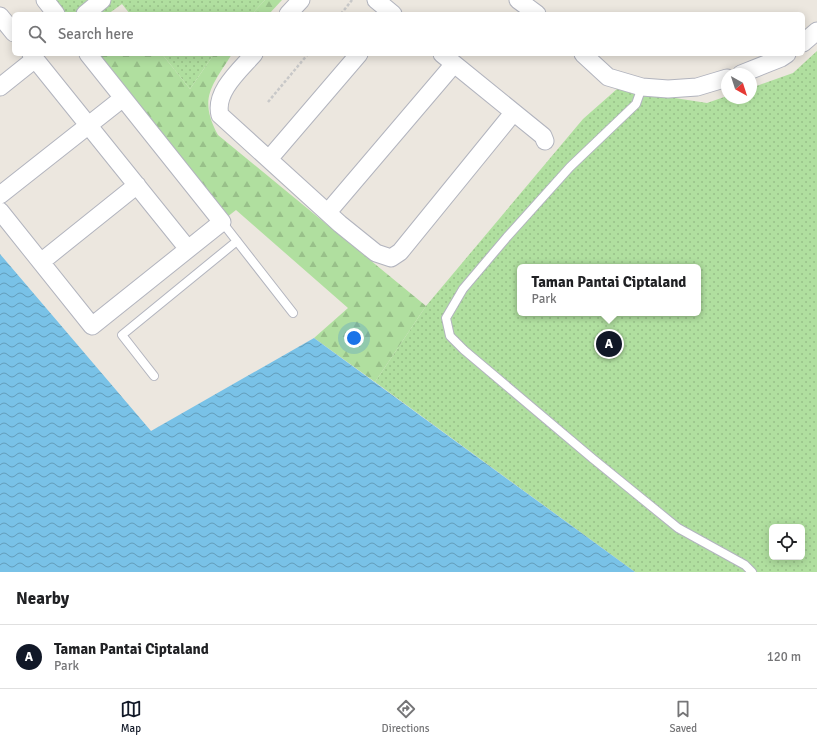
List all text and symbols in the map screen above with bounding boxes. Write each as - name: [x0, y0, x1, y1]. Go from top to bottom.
- search box: [12, 12, 805, 56]
- icon: search: [26, 23, 48, 45]
- text: Search here: [58, 25, 134, 43]
- north arrow: [721, 68, 757, 104]
- popup: [517, 264, 701, 316]
- text: Taman Pantai Ciptaland: [532, 273, 686, 291]
- text: Park: [532, 291, 557, 307]
- your location: [344, 328, 364, 348]
- pin: A: [596, 329, 622, 359]
- map controls: [769, 524, 805, 560]
- button: locate: [769, 524, 805, 560]
- text: Nearby: [16, 588, 69, 609]
- text: Taman Pantai Ciptaland: [54, 640, 209, 658]
- text: A: [25, 649, 33, 665]
- text: 120 m: [767, 649, 801, 665]
- text: Park: [54, 658, 79, 674]
- tab: Map: [120, 698, 142, 735]
- tab: Directions: [382, 698, 430, 735]
- tab: Saved: [669, 698, 697, 735]

